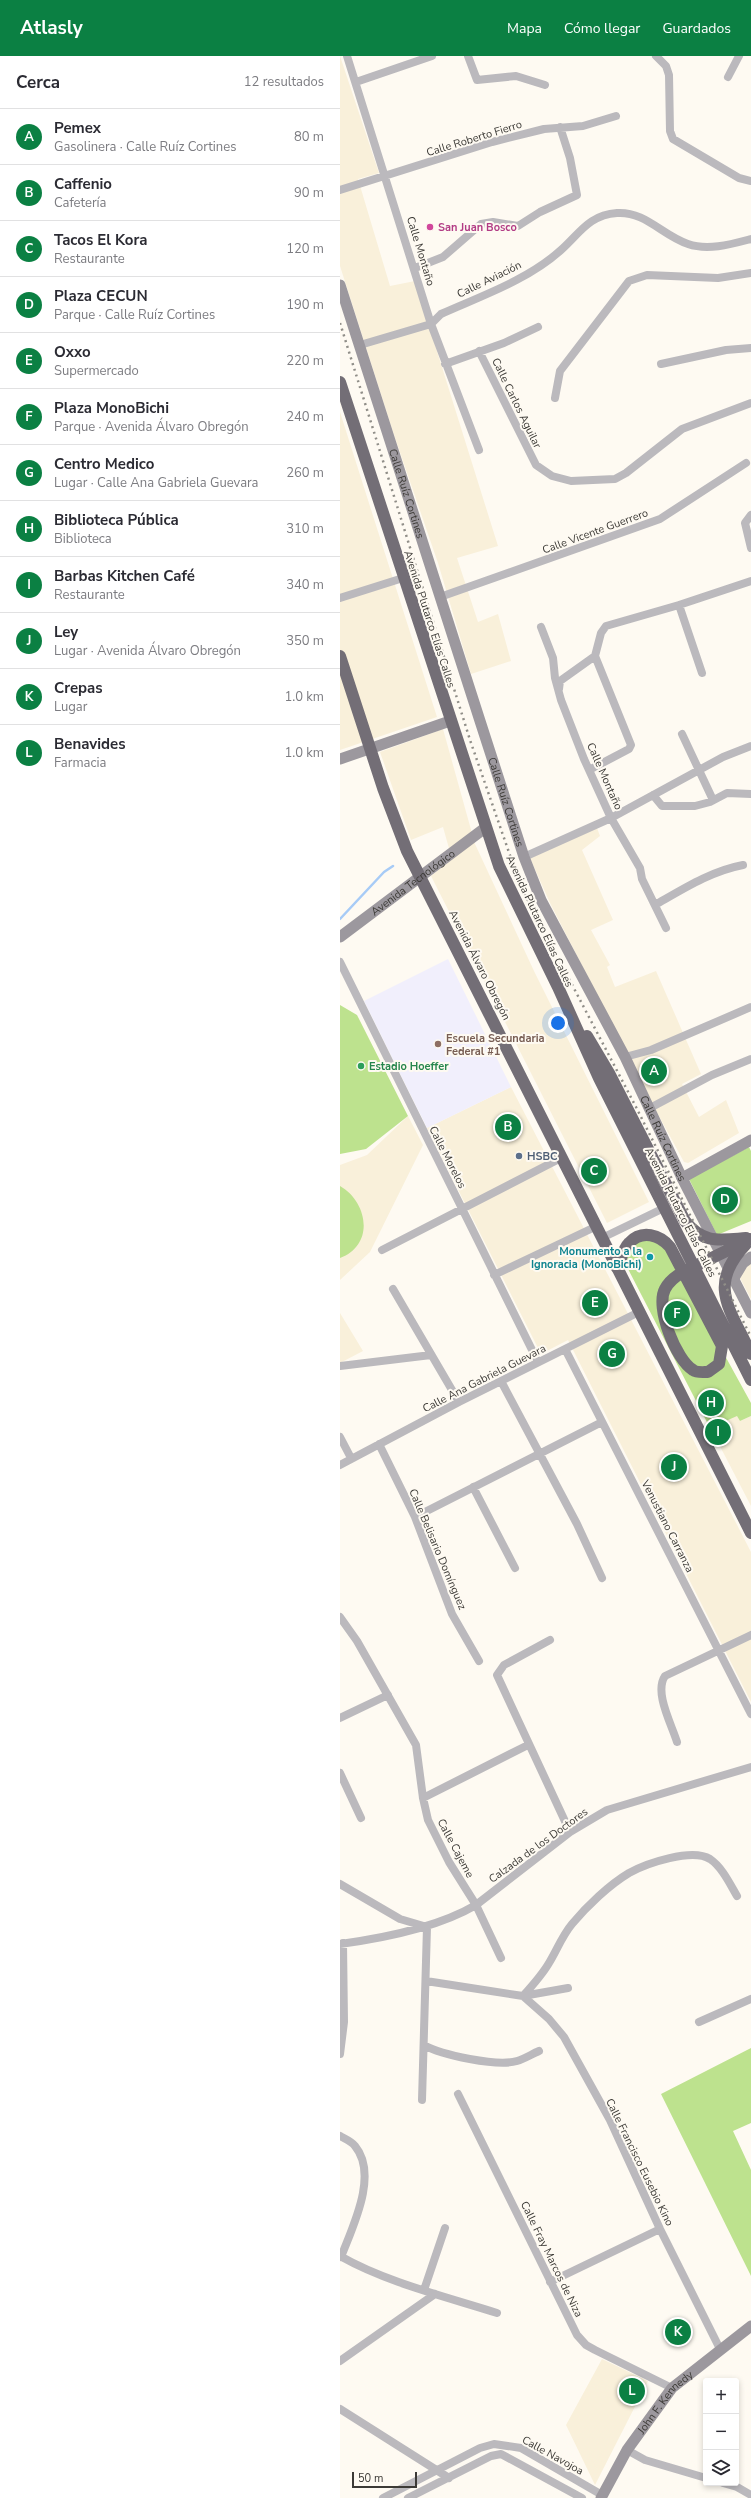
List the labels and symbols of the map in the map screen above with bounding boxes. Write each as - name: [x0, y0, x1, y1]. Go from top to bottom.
- street label: Calle Roberto Fierro: [425, 117, 524, 160]
- street label: Calle Montaño: [403, 215, 438, 288]
- place label: San Juan Bosco: [438, 220, 517, 235]
- marker: San Juan Bosco: [425, 222, 435, 232]
- street label: Calle Aviación: [454, 257, 524, 302]
- street label: Calle Carlos Aguilar: [488, 356, 545, 451]
- street label: Calle Ruíz Cortines: [385, 447, 428, 540]
- street label: Calle Vicente Guerrero: [540, 505, 650, 558]
- street label: Avenida Plutarco Elías Calles: [400, 548, 459, 690]
- street label: Calle Montaño: [583, 740, 626, 812]
- street label: Calle Ruíz Cortines: [484, 755, 527, 849]
- street label: Avenida Tecnológico: [368, 846, 458, 919]
- street label: Avenida Plutarco Elías Calles: [502, 853, 577, 990]
- street label: Avenida Álvaro Obregón: [445, 907, 515, 1023]
- your location: [548, 1013, 568, 1033]
- place label: Escuela Secundaria Federal #1: [446, 1031, 545, 1059]
- marker: Escuela Secundaria Federal #1: [433, 1039, 443, 1049]
- pin: A: [641, 1056, 667, 1086]
- place label: Estadio Hoeffer: [369, 1059, 449, 1074]
- marker: Estadio Hoeffer: [356, 1061, 366, 1071]
- street label: Calle Ruíz Cortines: [636, 1093, 690, 1184]
- pin: B: [495, 1112, 521, 1142]
- street label: Calle Morelos: [425, 1124, 470, 1191]
- street label: Avenida Plutarco Elías Calles: [641, 1145, 720, 1280]
- place label: HSBC: [527, 1149, 558, 1164]
- marker: HSBC: [514, 1151, 524, 1161]
- pin: C: [581, 1156, 607, 1186]
- pin: D: [712, 1185, 738, 1215]
- place label: Monumento a la Ignoracia (MonoBichi): [531, 1244, 642, 1272]
- marker: Monumento a la Ignoracia (MonoBichi): [645, 1252, 655, 1262]
- pin: E: [582, 1288, 608, 1318]
- pin: F: [664, 1299, 690, 1329]
- pin: G: [599, 1339, 625, 1369]
- street label: Calle Ana Gabriela Guevara: [420, 1341, 549, 1416]
- pin: H: [698, 1388, 724, 1418]
- pin: I: [705, 1417, 731, 1447]
- pin: J: [661, 1452, 687, 1482]
- street label: Venustiano Carranza: [637, 1477, 697, 1575]
- street label: Calle Belisario Domínguez: [405, 1486, 470, 1612]
- street label: Calzada de los Doctores: [486, 1804, 591, 1886]
- street label: Calle Cajeme: [434, 1816, 477, 1881]
- street label: Calle Francisco Eusebio Kino: [602, 2096, 677, 2229]
- street label: Calle Fray Marcos de Niza: [517, 2199, 586, 2320]
- pin: K: [665, 2317, 691, 2347]
- street label: John F. Kennedy: [634, 2367, 696, 2438]
- pin: L: [619, 2376, 645, 2406]
- street label: Calle Navojoa: [519, 2432, 586, 2479]
- scale bar: [352, 2470, 417, 2489]

